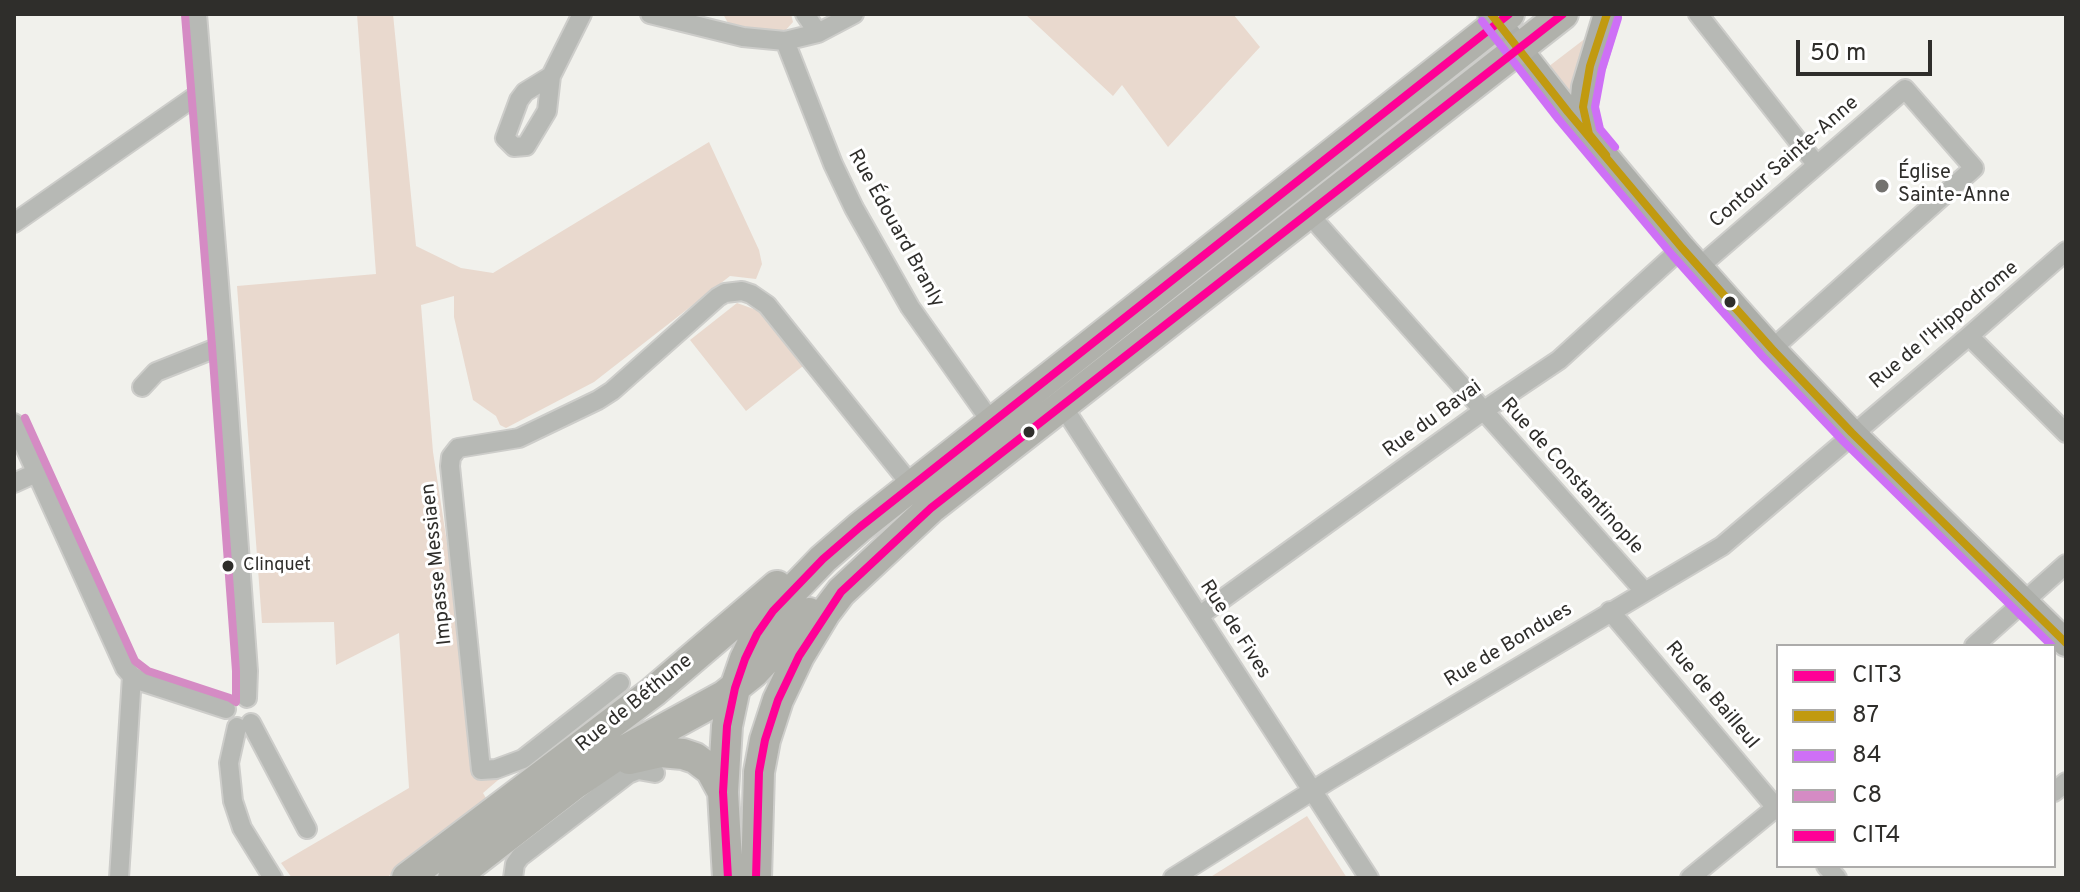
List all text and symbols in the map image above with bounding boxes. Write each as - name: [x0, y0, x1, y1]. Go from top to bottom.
- scale bar: [1800, 24, 1936, 74]
- text: 50 m: [1810, 39, 1866, 69]
- street label: Contour Sainte-Anne: [1706, 92, 1864, 234]
- street label: Rue Édouard Branly: [842, 146, 948, 312]
- place label: Église Sainte-Anne: [1898, 162, 2010, 209]
- marker: Église Sainte-Anne: [1873, 177, 1891, 195]
- street label: Rue de l'Hippodrome: [1866, 257, 2024, 395]
- unlabelled marker: [1722, 294, 1738, 310]
- street label: Rue du Bavai: [1379, 376, 1487, 464]
- street label: Rue de Constantinople: [1494, 394, 1648, 560]
- unlabelled marker: [1021, 424, 1037, 440]
- street label: Impasse Messiaen: [418, 482, 458, 646]
- place label: Clinquet: [243, 555, 311, 577]
- marker: Clinquet: [220, 558, 236, 574]
- street label: Rue de Fives: [1193, 576, 1275, 684]
- street label: Rue de Bondues: [1441, 598, 1577, 694]
- street label: Rue de Bailleul: [1659, 637, 1763, 755]
- legend: [1776, 644, 2056, 868]
- street label: Rue de Béthune: [572, 650, 698, 758]
- text: CIT3: [1852, 661, 1902, 691]
- text: 87: [1852, 701, 1879, 731]
- text: 84: [1852, 741, 1882, 771]
- text: C8: [1852, 781, 1882, 811]
- text: CIT4: [1852, 821, 1901, 851]

